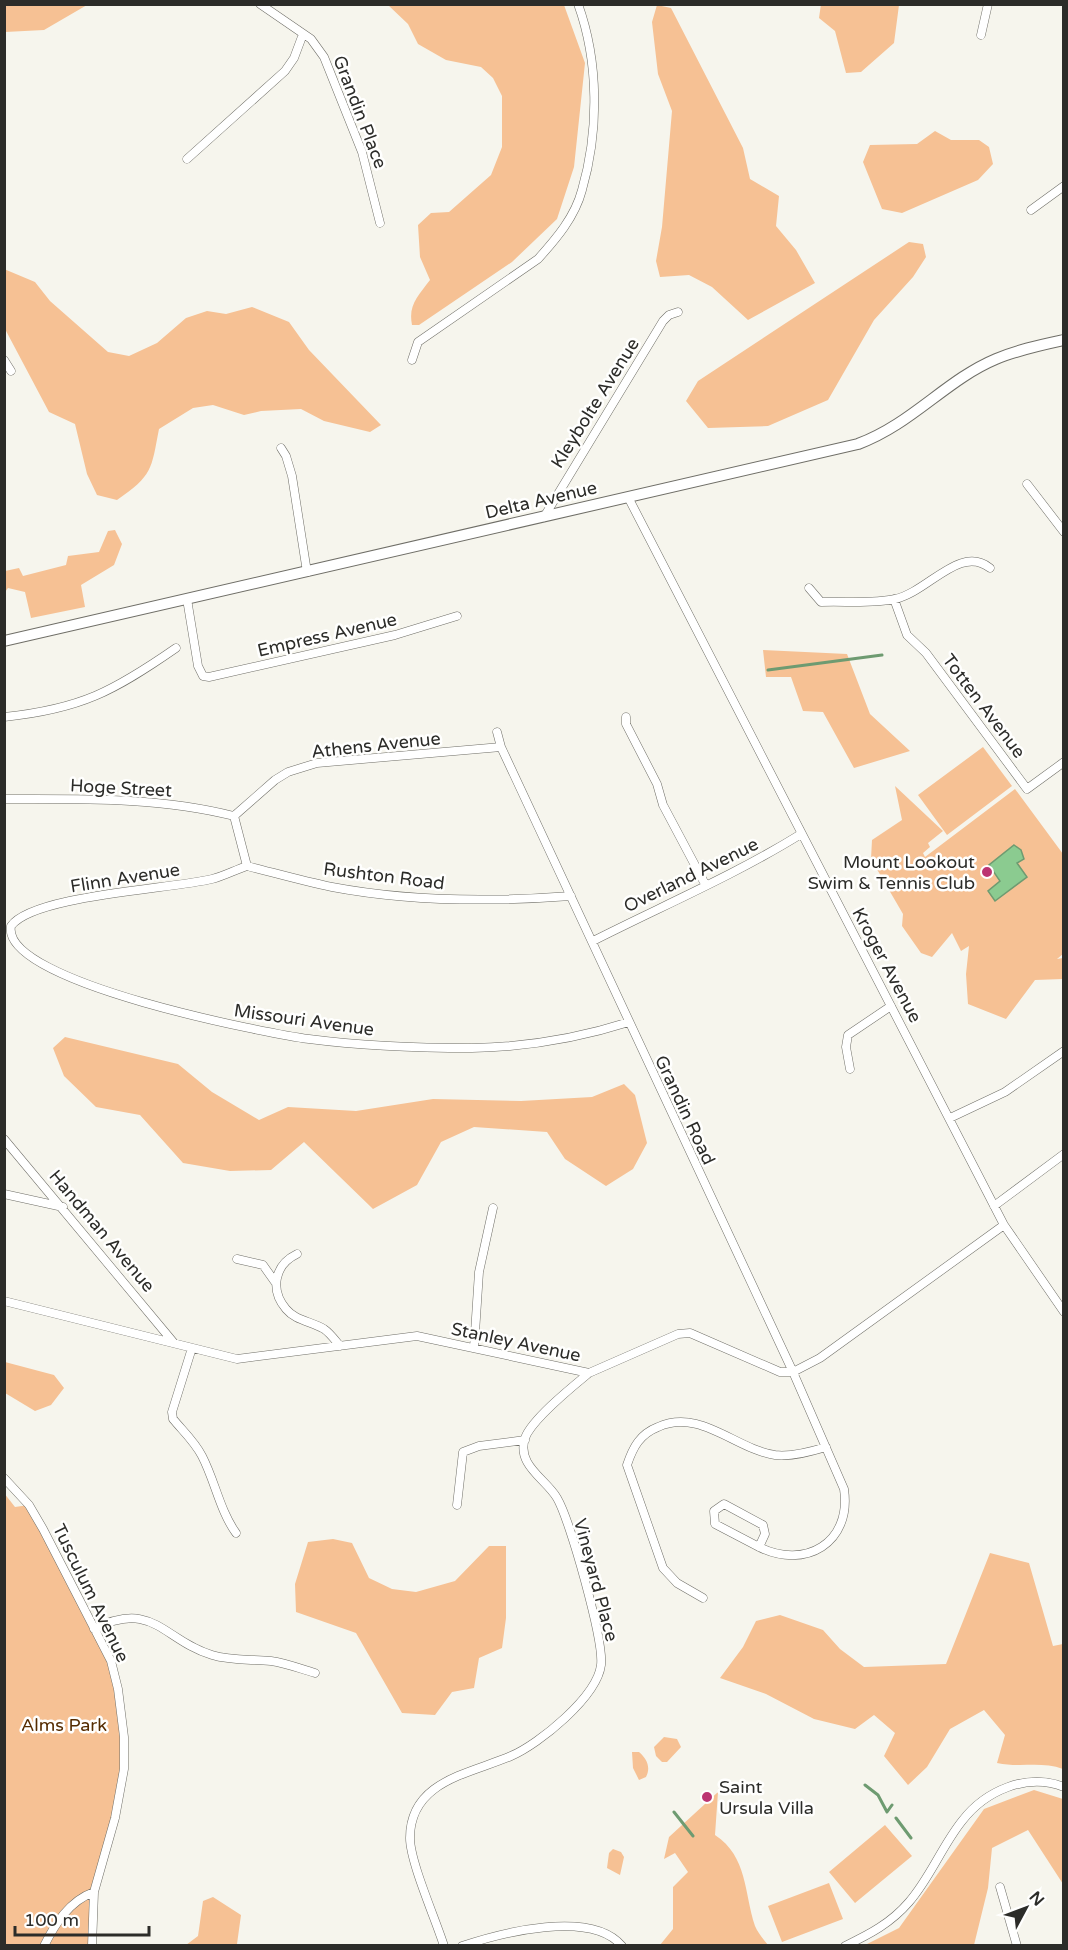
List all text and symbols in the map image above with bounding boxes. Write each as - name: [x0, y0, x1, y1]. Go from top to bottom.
- street label: Grandin Place: [328, 52, 392, 172]
- street label: Kleybolte Avenue: [546, 334, 644, 472]
- street label: Delta Avenue: [483, 476, 599, 524]
- street label: Empress Avenue: [255, 608, 399, 662]
- street label: Totten Avenue: [938, 650, 1030, 762]
- street label: Athens Avenue: [310, 727, 442, 763]
- street label: Hoge Street: [70, 774, 173, 802]
- street label: Overland Avenue: [620, 833, 762, 917]
- place label: Mount Lookout Swim & Tennis Club: [808, 851, 975, 894]
- street label: Flinn Avenue: [69, 858, 181, 898]
- street label: Rushton Road: [322, 858, 446, 894]
- marker: Mount Lookout Swim & Tennis Club: [980, 865, 994, 879]
- street label: Kroger Avenue: [847, 904, 927, 1026]
- street label: Missouri Avenue: [232, 999, 376, 1041]
- street label: Grandin Road: [650, 1052, 720, 1168]
- street label: Handman Avenue: [44, 1165, 160, 1297]
- street label: Stanley Avenue: [449, 1318, 583, 1366]
- street label: Vineyard Place: [569, 1516, 623, 1644]
- street label: Tusculum Avenue: [48, 1520, 134, 1666]
- park label: Alms Park: [21, 1714, 107, 1736]
- place label: Saint Ursula Villa: [719, 1776, 814, 1819]
- marker: Saint Ursula Villa: [700, 1790, 714, 1804]
- north arrow: [996, 1878, 1056, 1938]
- text: N: [1025, 1887, 1048, 1910]
- scale bar: [15, 1899, 148, 1937]
- text: 100 m: [24, 1909, 79, 1931]

